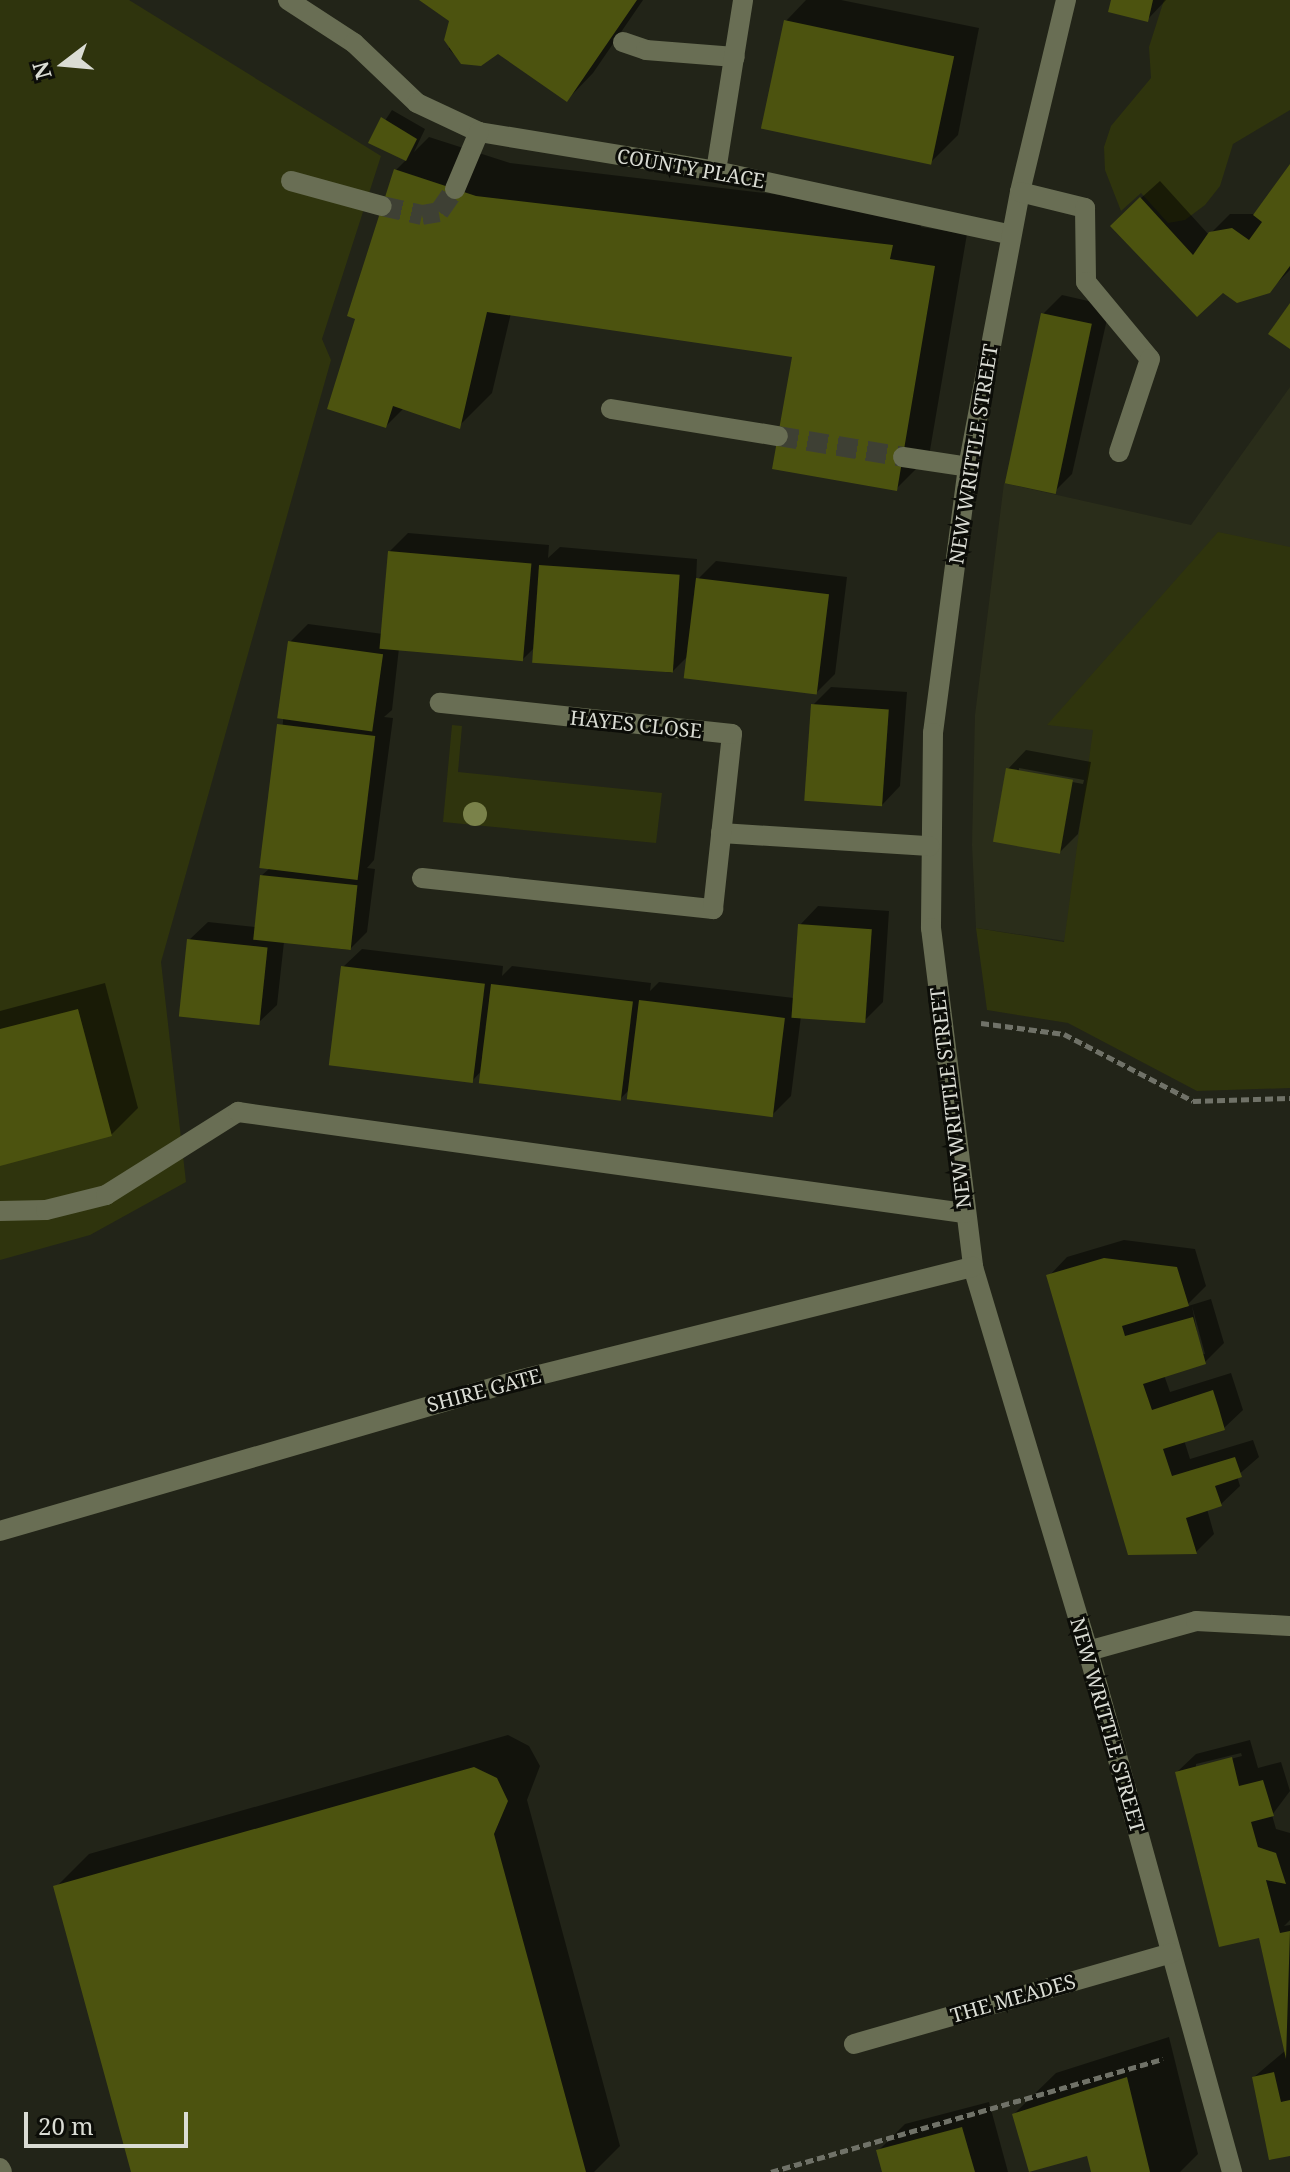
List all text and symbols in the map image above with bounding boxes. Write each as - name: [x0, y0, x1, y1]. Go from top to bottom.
- north arrow: [24, 24, 104, 104]
- text: N: [24, 58, 58, 83]
- street label: COUNTY PLACE: [615, 143, 767, 193]
- street label: NEW WRITTLE STREET: [944, 342, 1002, 566]
- street label: HAYES CLOSE: [569, 705, 703, 743]
- street label: NEW WRITTLE STREET: [925, 986, 975, 1210]
- street label: SHIRE GATE: [425, 1363, 543, 1417]
- street label: NEW WRITTLE STREET: [1066, 1615, 1150, 1835]
- street label: THE MEADES: [948, 1969, 1078, 2027]
- scale bar: [28, 2096, 192, 2146]
- text: 20 m: [38, 2109, 94, 2142]

